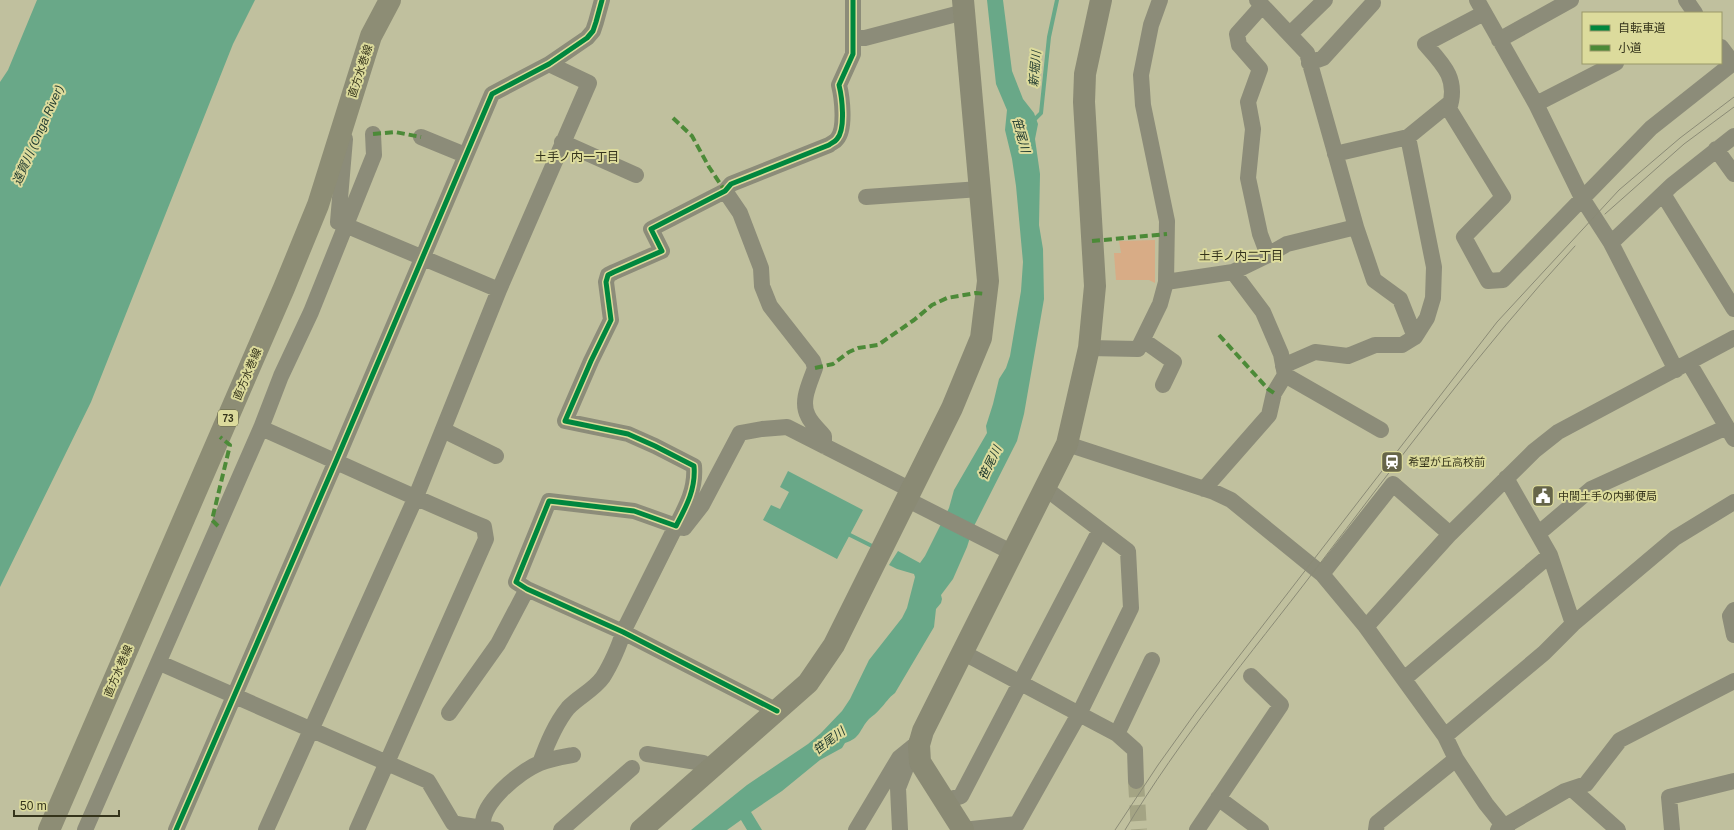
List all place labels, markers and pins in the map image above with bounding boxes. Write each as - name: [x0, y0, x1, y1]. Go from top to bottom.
- station icon: 希望が丘高校前: [1379, 449, 1405, 475]
- place label: 希望が丘高校前: [1408, 456, 1485, 468]
- public building icon: 中間土手の内郵便局: [1530, 483, 1556, 509]
- place label: 中間土手の内郵便局: [1558, 490, 1657, 502]

